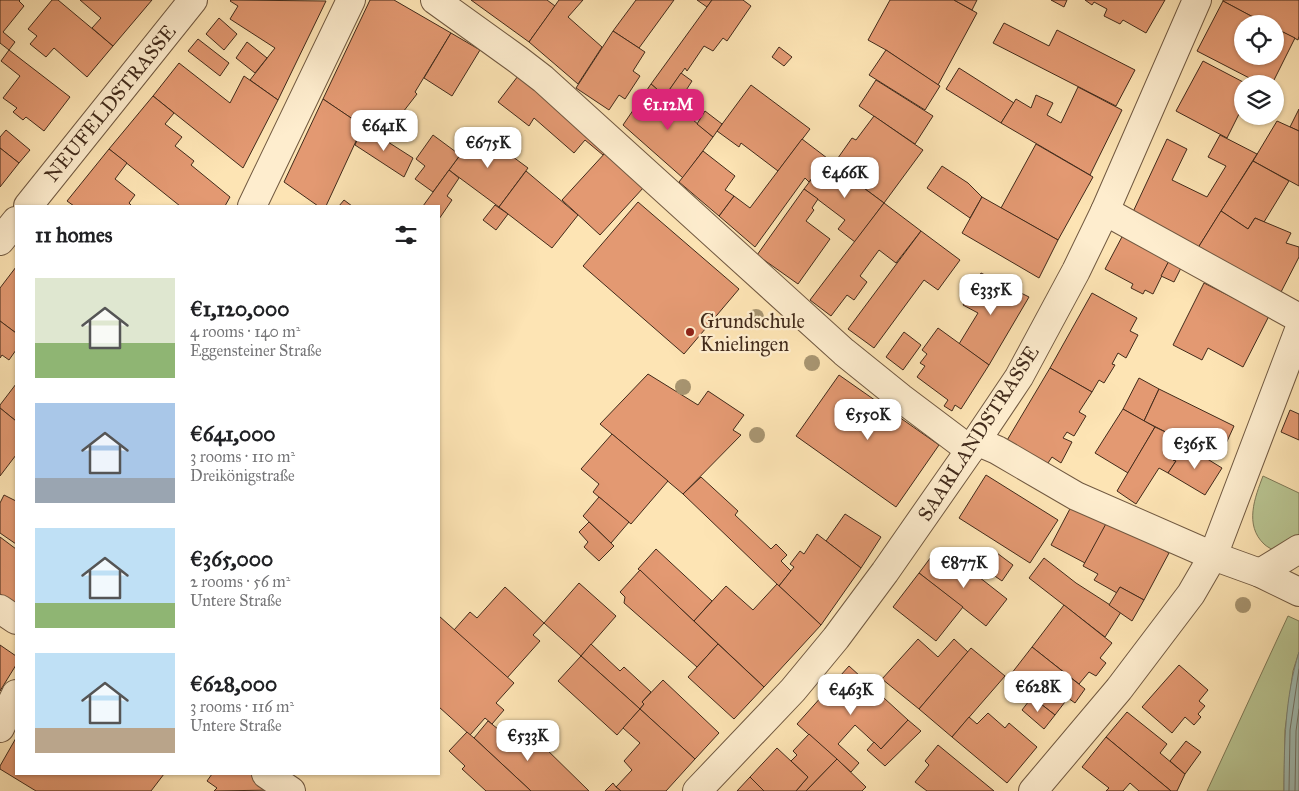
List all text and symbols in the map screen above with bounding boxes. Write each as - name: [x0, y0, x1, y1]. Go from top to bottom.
- map controls: [1234, 15, 1284, 125]
- button: locate: [1234, 15, 1284, 65]
- street label: NEUFELDSTRASSE: [39, 20, 181, 186]
- button: layers: [1234, 75, 1284, 125]
- pin: €1.12M: [627, 88, 709, 131]
- text: €1.12M: [643, 95, 693, 114]
- pin: €641K: [349, 110, 419, 152]
- text: €641K: [362, 116, 406, 135]
- pin: €675K: [453, 126, 523, 169]
- text: €675K: [465, 133, 511, 152]
- pin: €466K: [810, 156, 880, 199]
- text: €466K: [822, 163, 868, 182]
- icon: filters: [392, 221, 420, 249]
- text: 11 homes: [35, 222, 112, 248]
- pin: €335K: [956, 274, 1026, 316]
- text: €335K: [970, 280, 1012, 299]
- text: €1,120,000: [190, 296, 289, 322]
- icon: home: [75, 298, 135, 358]
- place label: Grundschule Knielingen: [700, 309, 805, 357]
- text: 4 rooms · 140 m²: [190, 322, 300, 341]
- marker: Grundschule Knielingen: [684, 326, 696, 338]
- text: Eggensteiner Straße: [190, 341, 322, 360]
- street label: SAARLANDSTRASSE: [912, 341, 1044, 525]
- pin: €550K: [833, 398, 903, 441]
- text: €550K: [845, 405, 891, 424]
- text: €641,000: [190, 421, 276, 447]
- icon: home: [75, 423, 135, 483]
- pin: €365K: [1160, 428, 1230, 470]
- text: €365K: [1173, 434, 1217, 453]
- text: 3 rooms · 110 m²: [190, 447, 295, 466]
- text: Dreikönigstraße: [190, 466, 295, 485]
- text: €365,000: [190, 546, 273, 572]
- pin: €877K: [929, 546, 999, 589]
- icon: home: [75, 548, 135, 608]
- text: €877K: [941, 553, 987, 572]
- text: 2 rooms · 56 m²: [190, 572, 290, 591]
- text: Untere Straße: [190, 591, 282, 610]
- pin: €628K: [1003, 670, 1073, 713]
- text: €628,000: [190, 671, 277, 697]
- icon: home: [75, 673, 135, 733]
- pin: €463K: [816, 674, 886, 716]
- text: €628K: [1015, 677, 1061, 696]
- text: €463K: [829, 680, 873, 699]
- text: 3 rooms · 116 m²: [190, 697, 294, 716]
- text: Untere Straße: [190, 716, 282, 735]
- pin: €533K: [493, 720, 563, 762]
- text: €533K: [507, 726, 549, 745]

